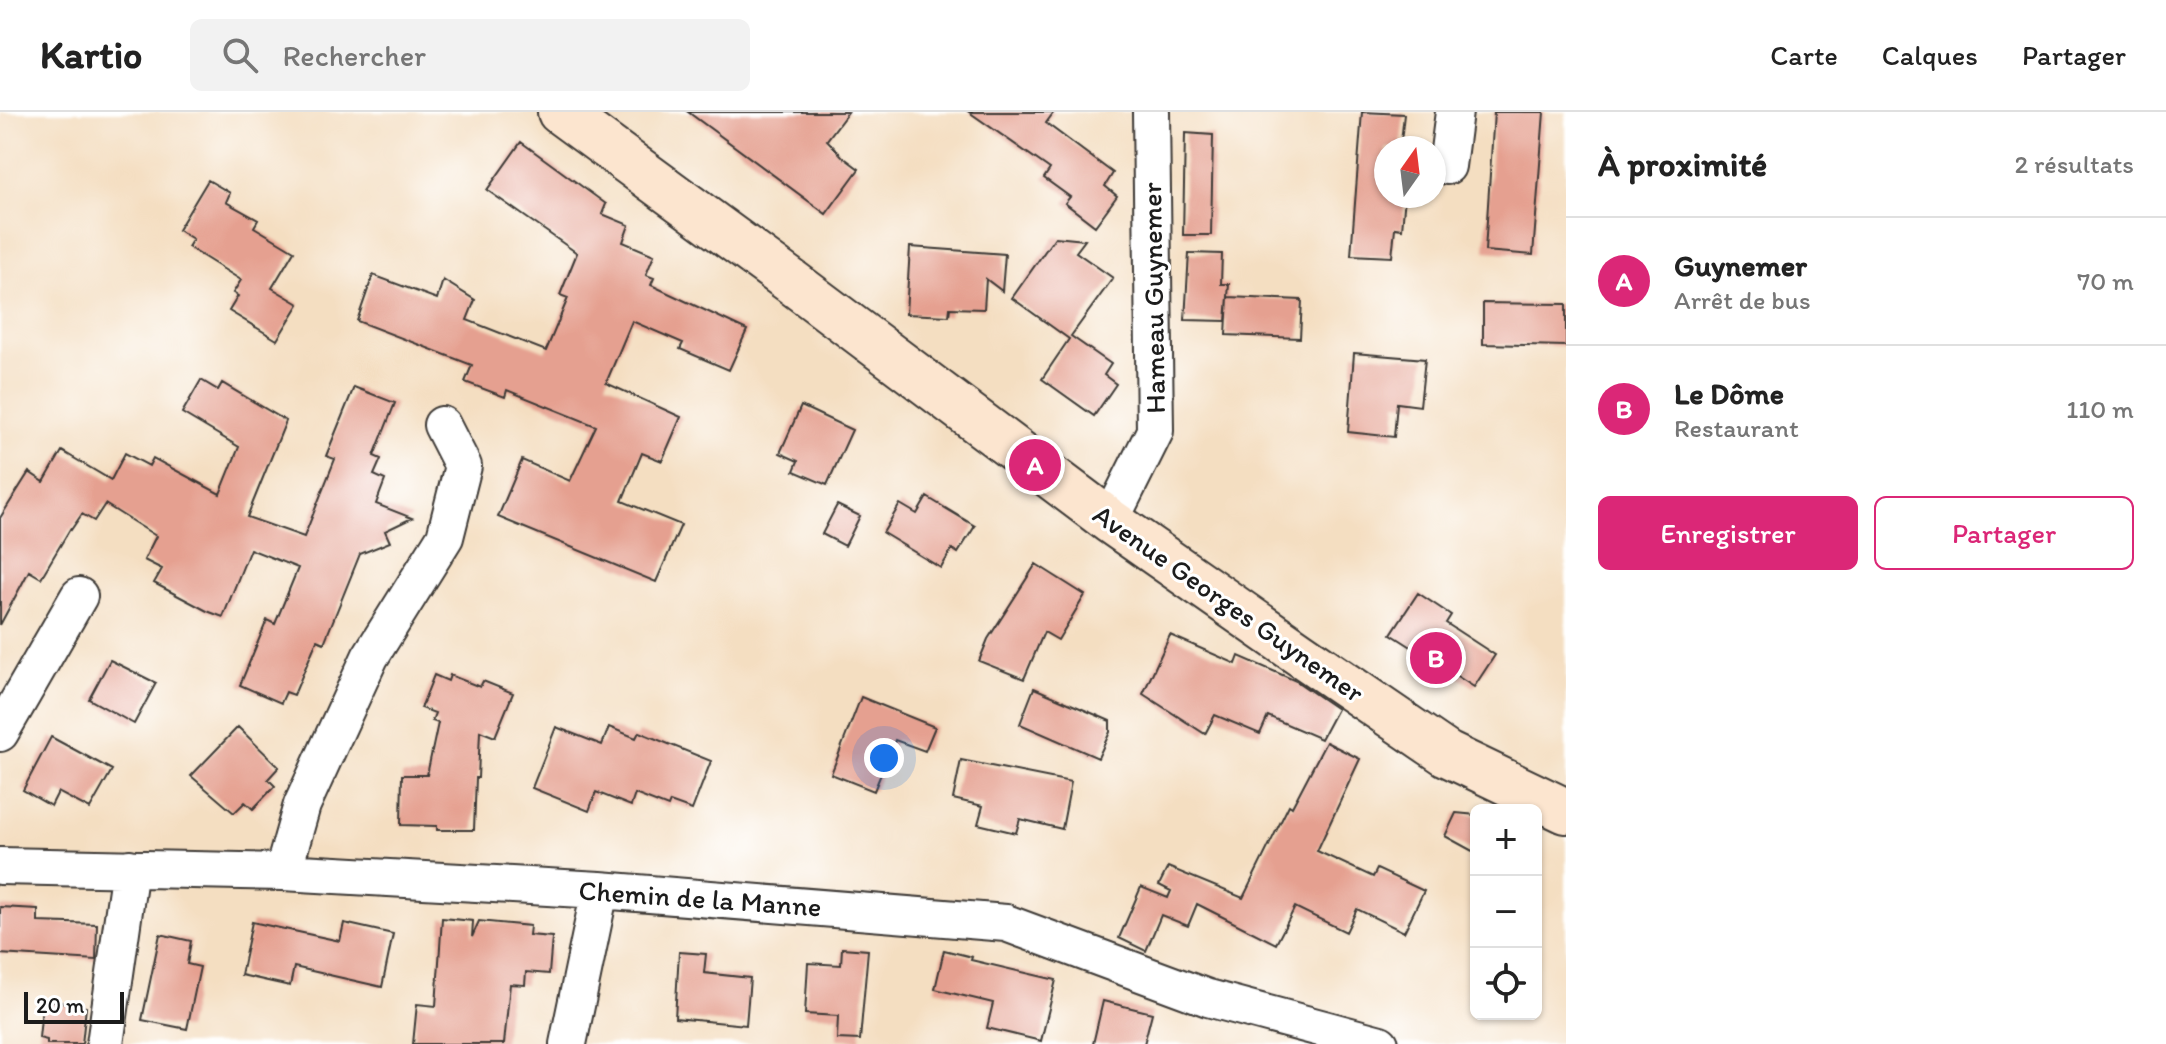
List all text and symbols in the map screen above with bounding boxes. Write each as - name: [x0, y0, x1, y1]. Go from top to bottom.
- search box: [190, 19, 750, 91]
- text: Kartio: [40, 32, 142, 78]
- icon: search: [218, 33, 262, 77]
- text: Rechercher: [282, 37, 426, 74]
- text: Carte: [1770, 38, 1838, 72]
- text: Calques: [1882, 38, 1978, 72]
- text: Partager: [2022, 38, 2126, 72]
- north arrow: [1374, 136, 1446, 208]
- text: À proximité: [1598, 144, 1767, 185]
- text: 2 résultats: [2014, 148, 2134, 180]
- street label: Hameau Guynemer: [1134, 182, 1172, 414]
- text: Guynemer: [1674, 247, 1807, 284]
- text: A: [1616, 265, 1632, 297]
- text: 70 m: [2077, 265, 2134, 297]
- text: Arrêt de bus: [1674, 284, 1811, 316]
- text: Le Dôme: [1674, 375, 1784, 412]
- text: B: [1616, 393, 1632, 425]
- text: 110 m: [2066, 393, 2134, 425]
- text: Restaurant: [1674, 412, 1799, 444]
- pin: A: [1009, 435, 1061, 495]
- button: Enregistrer: [1598, 496, 1858, 570]
- button: Partager: [1874, 496, 2134, 570]
- street label: Avenue Georges Guynemer: [1087, 497, 1371, 709]
- pin: B: [1410, 628, 1462, 688]
- your location: [864, 738, 904, 778]
- map controls: [1470, 804, 1542, 1020]
- button: +: [1470, 804, 1542, 876]
- street label: Chemin de la Manne: [577, 873, 823, 923]
- button: −: [1470, 876, 1542, 948]
- button: locate: [1470, 948, 1542, 1020]
- scale bar: [24, 988, 124, 1024]
- text: 20 m: [36, 992, 85, 1019]

